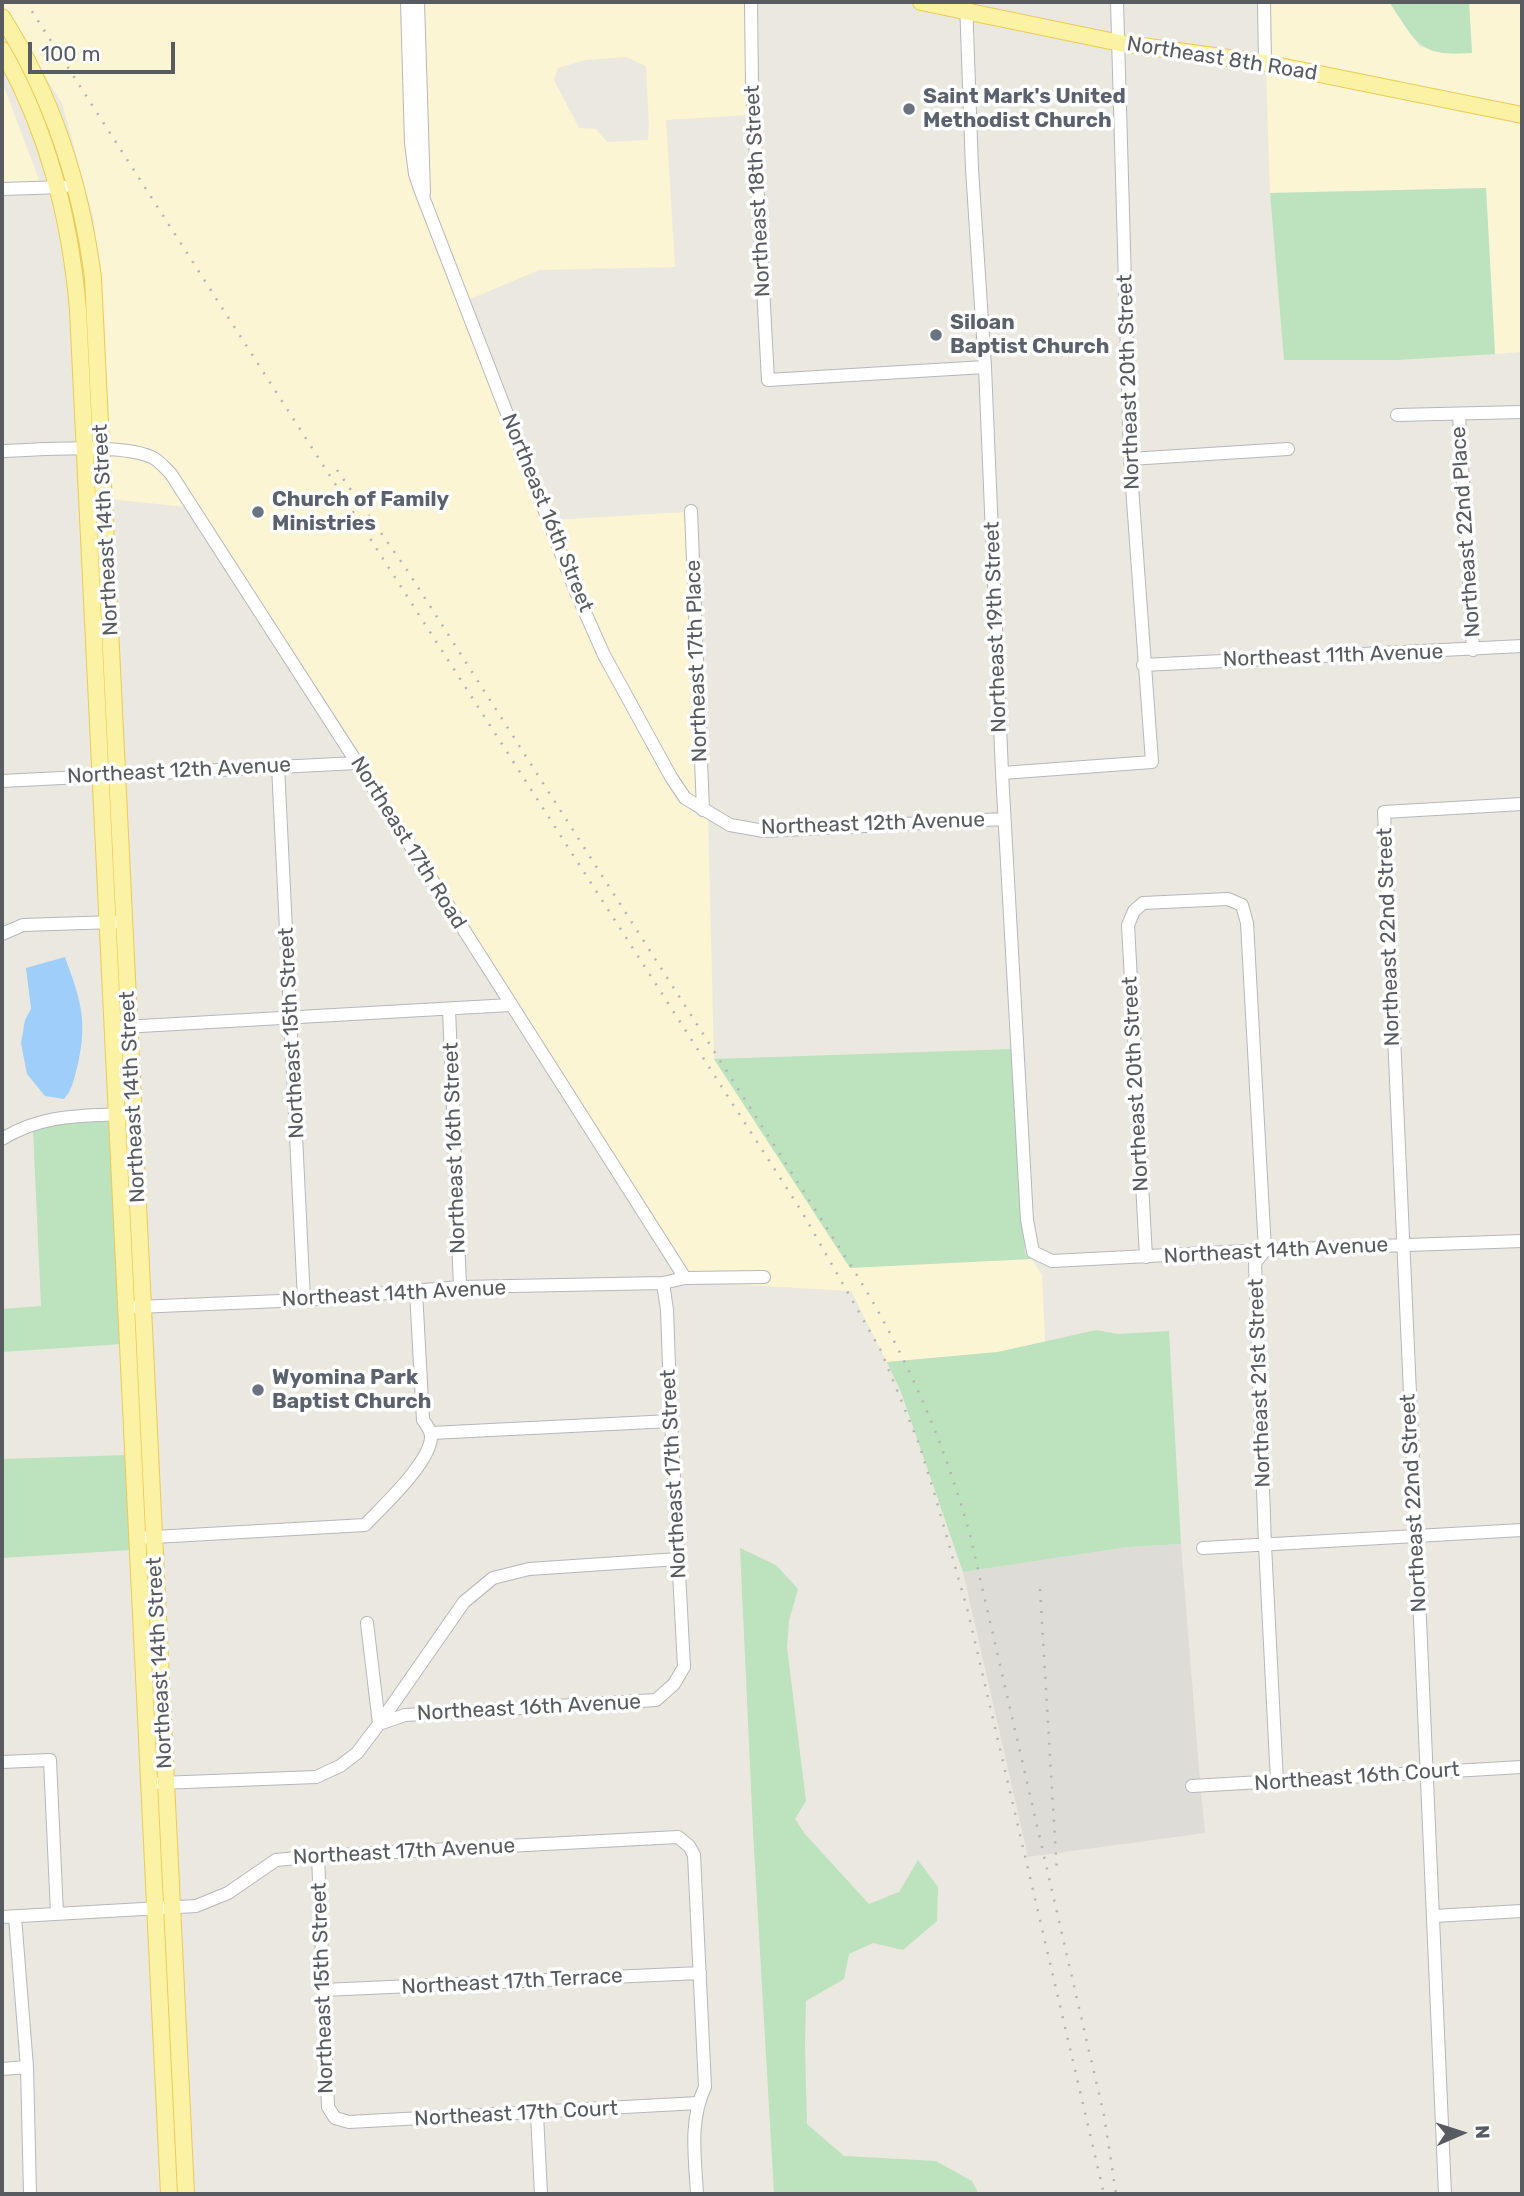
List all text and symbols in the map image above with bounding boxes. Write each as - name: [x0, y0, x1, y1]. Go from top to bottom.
- scale bar: [32, 28, 178, 72]
- street label: Northeast 8th Road: [1125, 32, 1319, 86]
- text: 100 m: [41, 41, 100, 66]
- street label: Northeast 18th Street: [740, 84, 776, 298]
- place label: Saint Mark's United Methodist Church: [923, 84, 1126, 134]
- marker: Saint Mark's United Methodist Church: [901, 101, 917, 117]
- street label: Northeast 20th Street: [1113, 274, 1145, 490]
- place label: Siloan Baptist Church: [950, 310, 1109, 360]
- marker: Siloan Baptist Church: [928, 327, 944, 343]
- street label: Northeast 16th Street: [496, 410, 598, 616]
- street label: Northeast 14th Street: [88, 424, 124, 636]
- street label: Northeast 22nd Place: [1446, 426, 1486, 638]
- place label: Church of Family Ministries: [272, 487, 449, 537]
- marker: Church of Family Ministries: [250, 504, 266, 520]
- street label: Northeast 19th Street: [980, 521, 1012, 733]
- street label: Northeast 17th Place: [681, 559, 713, 763]
- street label: Northeast 11th Avenue: [1222, 640, 1444, 672]
- street label: Northeast 17th Road: [345, 752, 471, 934]
- street label: Northeast 12th Avenue: [66, 753, 292, 789]
- street label: Northeast 12th Avenue: [761, 807, 985, 841]
- street label: Northeast 22nd Street: [1373, 827, 1405, 1047]
- street label: Northeast 15th Street: [274, 927, 310, 1139]
- street label: Northeast 20th Street: [1118, 976, 1154, 1192]
- street label: Northeast 14th Street: [115, 991, 151, 1203]
- street label: Northeast 16th Street: [439, 1042, 471, 1254]
- street label: Northeast 14th Avenue: [1163, 1233, 1389, 1269]
- street label: Northeast 14th Avenue: [281, 1276, 507, 1312]
- street label: Northeast 21st Street: [1244, 1278, 1276, 1488]
- place label: Wyomina Park Baptist Church: [272, 1365, 431, 1415]
- street label: Northeast 17th Street: [656, 1369, 692, 1579]
- marker: Wyomina Park Baptist Church: [250, 1382, 266, 1398]
- street label: Northeast 22nd Street: [1396, 1393, 1432, 1613]
- street label: Northeast 14th Street: [142, 1557, 178, 1769]
- street label: Northeast 16th Avenue: [416, 1690, 642, 1726]
- street label: Northeast 16th Court: [1254, 1757, 1460, 1797]
- street label: Northeast 17th Avenue: [292, 1834, 516, 1870]
- street label: Northeast 15th Street: [307, 1882, 339, 2094]
- street label: Northeast 17th Terrace: [401, 1964, 623, 2000]
- street label: Northeast 17th Court: [414, 2096, 618, 2132]
- north arrow: [1426, 2098, 1496, 2168]
- text: N: [1471, 2124, 1494, 2139]

